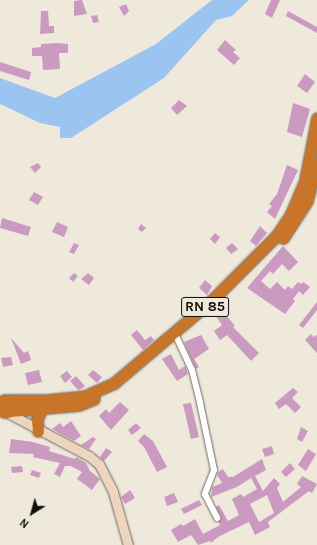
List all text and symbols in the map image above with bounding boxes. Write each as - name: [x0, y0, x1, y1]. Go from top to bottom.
- road number: RN 85: [181, 295, 229, 319]
- north arrow: [12, 493, 52, 533]
- text: N: [17, 515, 32, 531]

